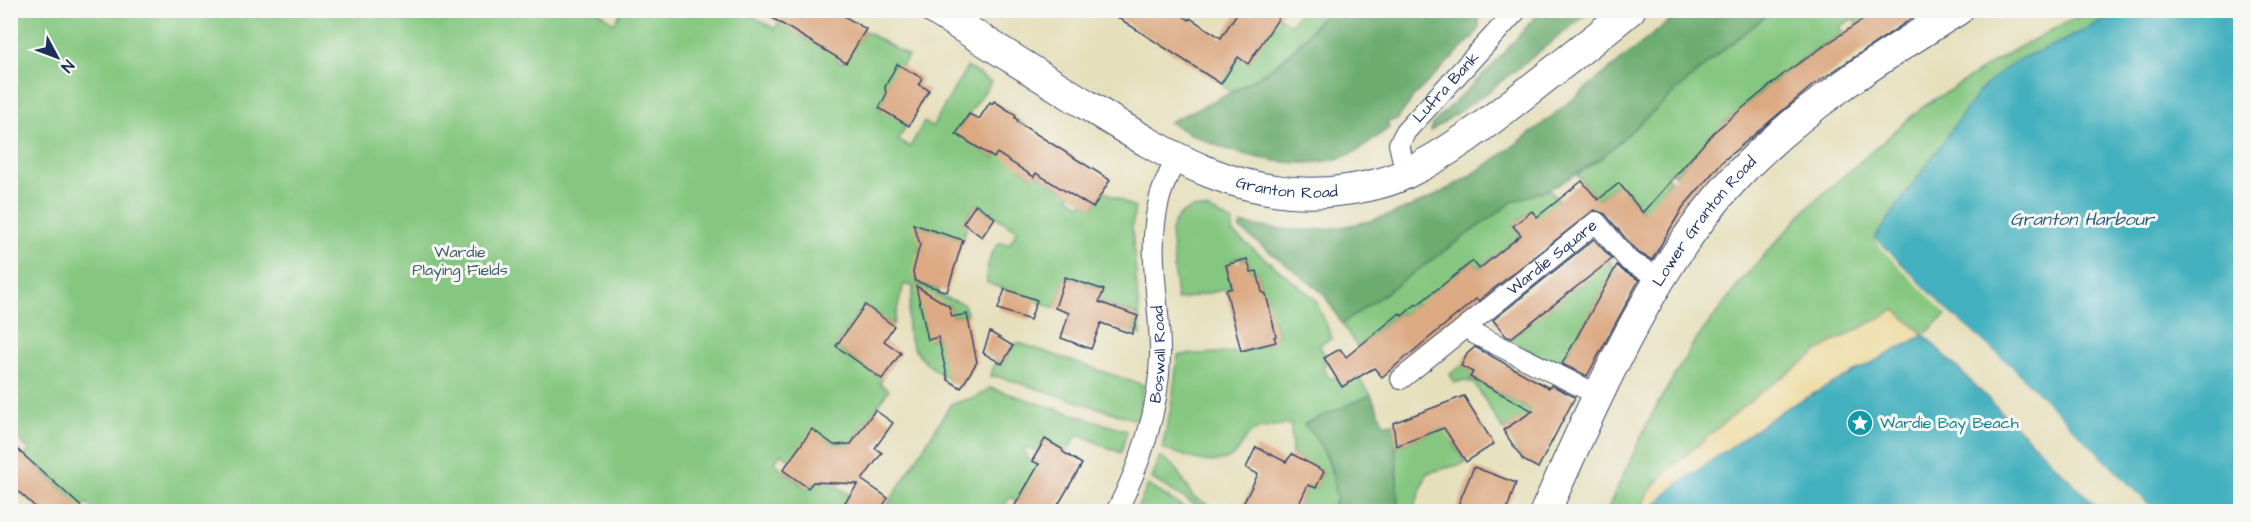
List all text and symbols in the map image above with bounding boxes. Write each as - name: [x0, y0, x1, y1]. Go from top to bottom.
- north arrow: [27, 27, 87, 87]
- street label: Lufra Bank: [1408, 47, 1485, 128]
- text: N: [56, 55, 79, 77]
- street label: Lower Granton Road: [1647, 151, 1761, 291]
- street label: Granton Road: [1233, 171, 1339, 204]
- water label: Granton Harbour: [2010, 207, 2156, 232]
- street label: Wardie Square: [1502, 214, 1602, 300]
- park label: Wardie Playing Fields: [412, 241, 508, 282]
- street label: Boswall Road: [1144, 305, 1171, 405]
- place icon: Wardie Bay Beach: [1845, 408, 1875, 438]
- place label: Wardie Bay Beach: [1880, 412, 2019, 435]

